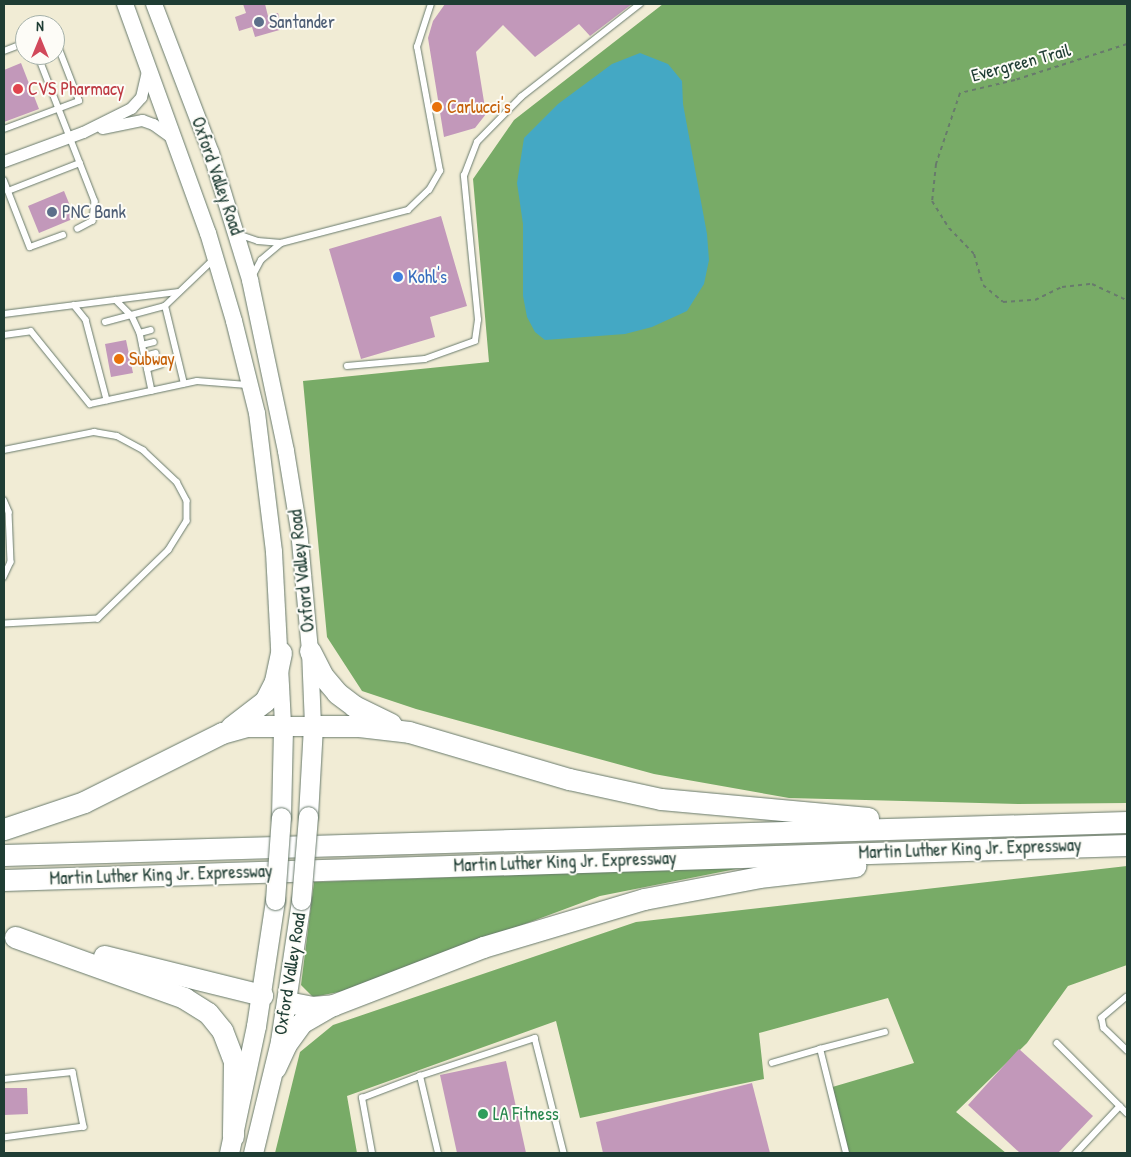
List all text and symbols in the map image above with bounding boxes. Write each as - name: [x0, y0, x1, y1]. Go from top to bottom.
- place label: Santander: [269, 11, 335, 33]
- north arrow: [15, 15, 65, 65]
- text: N: [36, 16, 44, 35]
- marker: Santander: [253, 16, 265, 28]
- street label: Evergreen Trail: [969, 39, 1073, 87]
- place label: CVS Pharmacy: [28, 78, 124, 100]
- marker: CVS Pharmacy: [12, 83, 24, 95]
- place label: Carlucci's: [447, 96, 511, 118]
- marker: Carlucci's: [431, 101, 443, 113]
- street label: Oxford Valley Road: [187, 114, 247, 238]
- place label: PNC Bank: [62, 201, 126, 223]
- marker: PNC Bank: [46, 206, 58, 218]
- place label: Kohl's: [408, 266, 447, 288]
- marker: Kohl's: [392, 271, 404, 283]
- place label: Subway: [129, 348, 175, 370]
- marker: Subway: [113, 353, 125, 365]
- street label: Oxford Valley Road: [285, 509, 319, 633]
- street label: Martin Luther King Jr. Expressway: [858, 834, 1082, 864]
- street label: Martin Luther King Jr. Expressway: [453, 847, 677, 877]
- street label: Martin Luther King Jr. Expressway: [49, 860, 273, 890]
- street label: Oxford Valley Road: [270, 911, 310, 1037]
- place label: LA Fitness: [493, 1103, 559, 1125]
- marker: LA Fitness: [477, 1108, 489, 1120]

